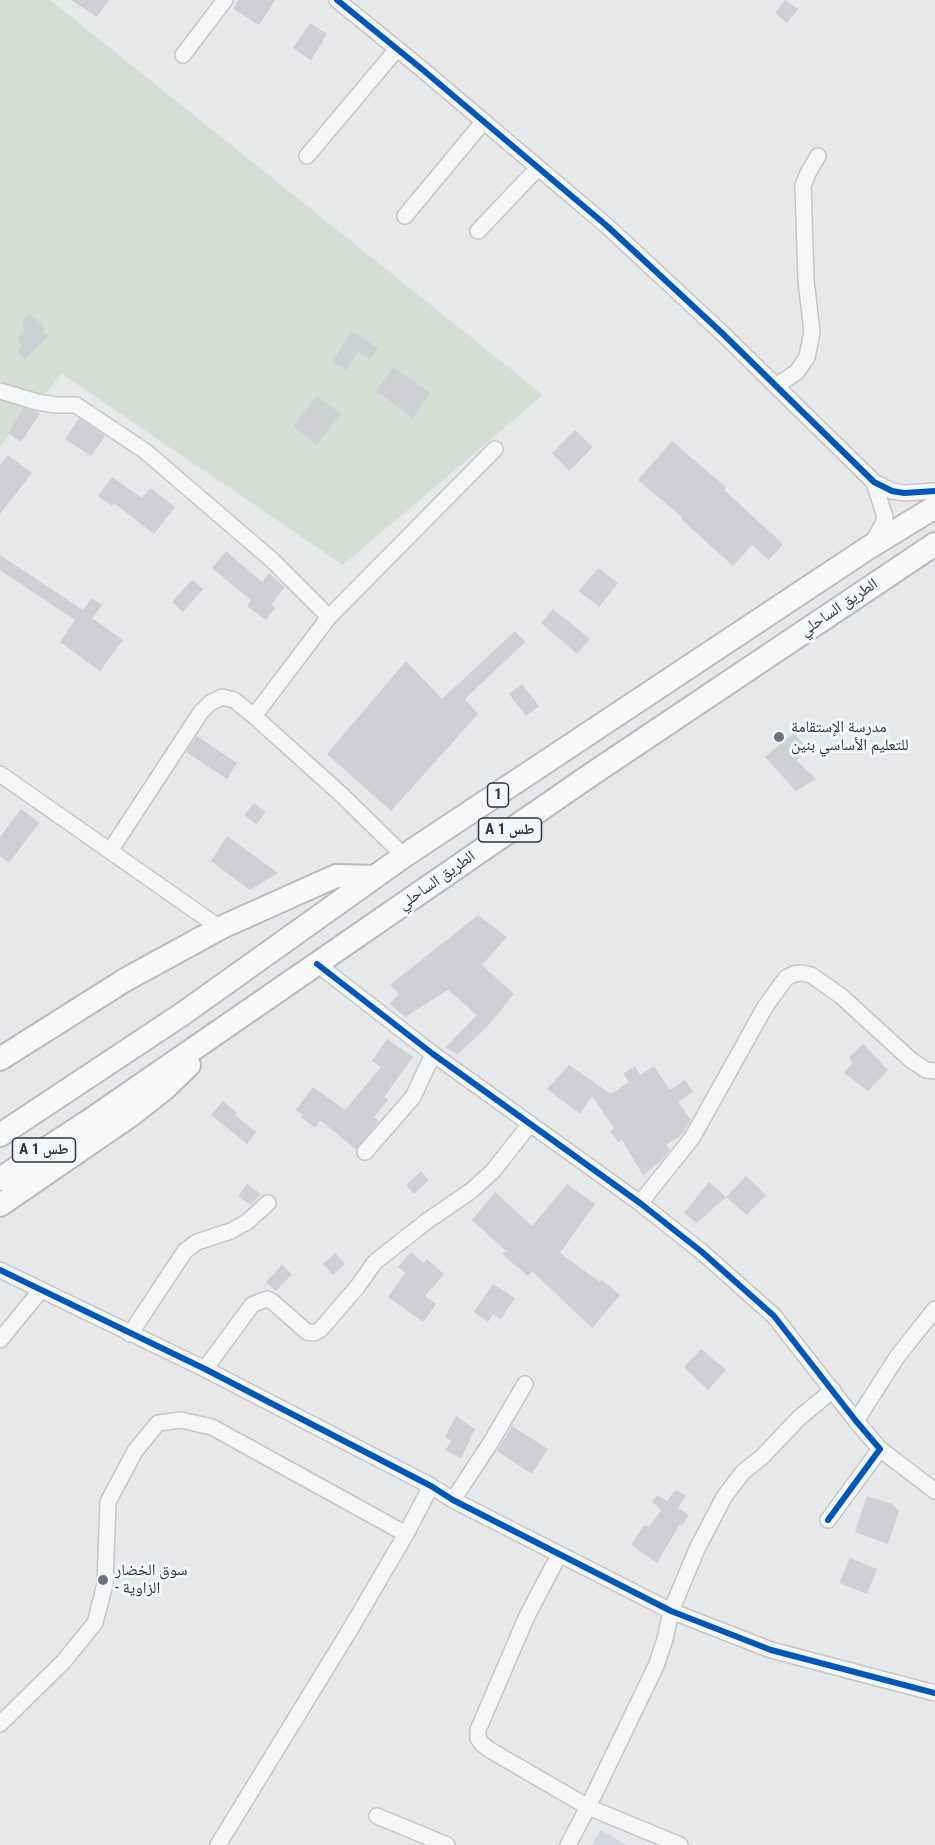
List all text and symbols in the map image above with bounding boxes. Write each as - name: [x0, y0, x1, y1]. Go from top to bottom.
- street label: الطريق الساحلي: [796, 575, 882, 641]
- place label: مدرسة اﻹستقامة للتعليم اﻷساسي بنين: [791, 718, 909, 756]
- marker: مدرسة اﻹستقامة للتعليم اﻷساسي بنين: [772, 730, 786, 744]
- road number: 1: [488, 783, 508, 807]
- road number: A 1 طس: [478, 818, 542, 842]
- street label: الطريق الساحلي: [395, 847, 479, 915]
- road number: A 1 طس: [12, 1138, 76, 1162]
- place label: سوق الخضار - الزاوية: [115, 1561, 188, 1599]
- marker: سوق الخضار - الزاوية: [96, 1573, 110, 1587]

